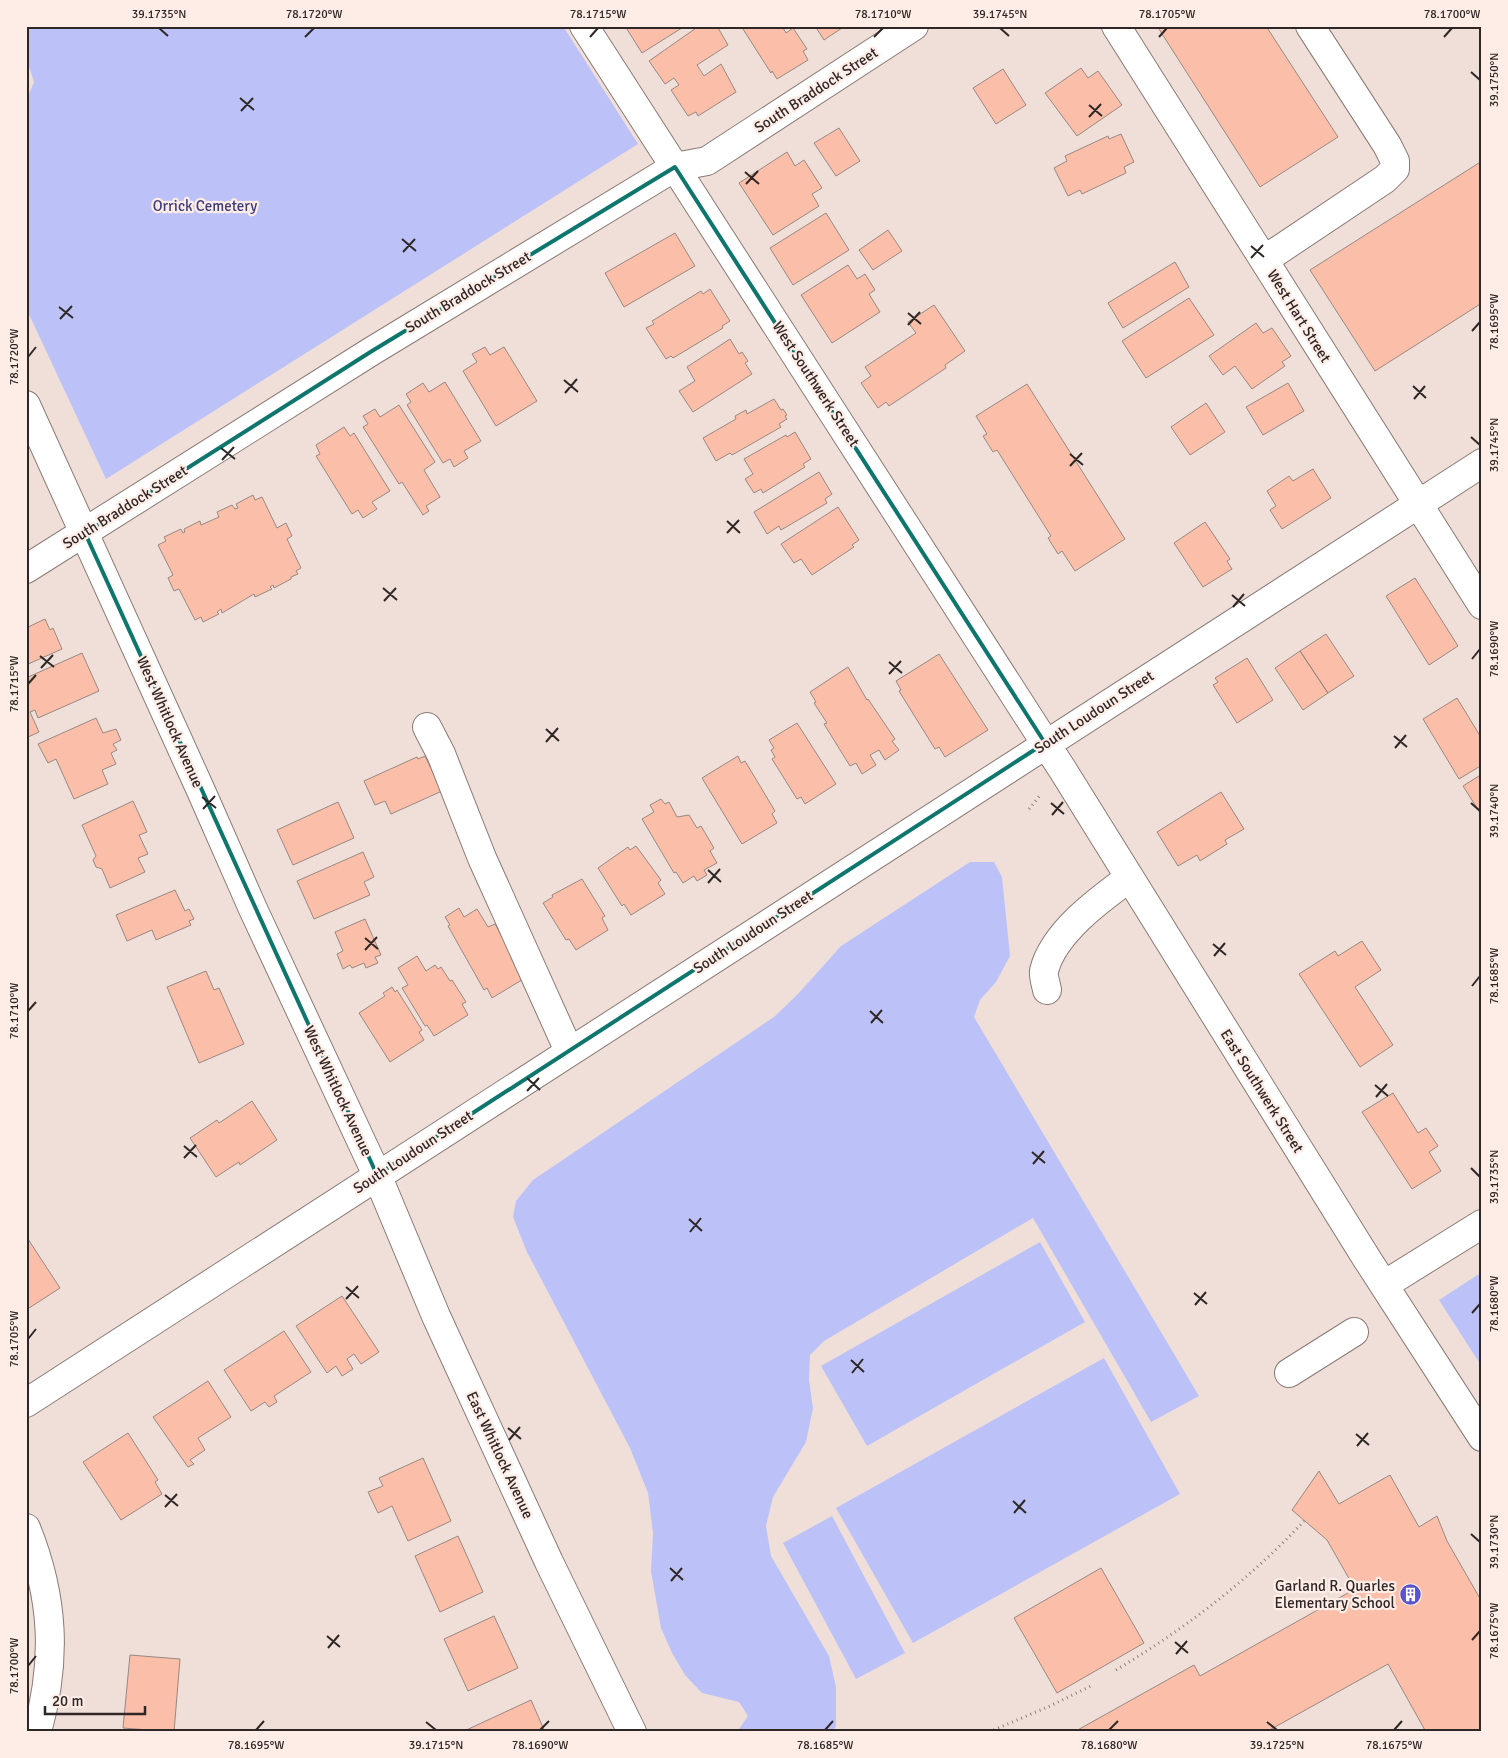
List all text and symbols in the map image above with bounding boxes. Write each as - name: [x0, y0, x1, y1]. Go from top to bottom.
- text: 39.1735°N: [132, 7, 186, 22]
- text: 78.1720°W: [286, 7, 342, 22]
- text: 78.1715°W: [570, 7, 626, 22]
- text: 78.1710°W: [855, 7, 911, 22]
- text: 39.1745°N: [973, 7, 1027, 22]
- text: 78.1705°W: [1139, 7, 1195, 22]
- text: 78.1700°W: [1424, 7, 1480, 22]
- street label: South Braddock Street: [751, 43, 881, 137]
- text: 39.1750°N: [1487, 53, 1502, 107]
- park label: Orrick Cemetery: [153, 197, 257, 215]
- street label: South Braddock Street: [402, 247, 534, 337]
- street label: West Hart Street: [1263, 266, 1335, 366]
- text: 78.1695°W: [1487, 294, 1502, 350]
- street label: West Southwerk Street: [769, 318, 863, 450]
- text: 78.1720°W: [7, 329, 22, 385]
- text: 39.1745°N: [1487, 418, 1502, 472]
- street label: South Braddock Street: [59, 461, 191, 553]
- text: 78.1690°W: [1487, 621, 1502, 677]
- street label: West Whitlock Avenue: [133, 654, 207, 790]
- text: 78.1715°W: [7, 656, 22, 712]
- street label: South Loudoun Street: [1031, 667, 1157, 757]
- text: 39.1740°N: [1487, 784, 1502, 838]
- street label: South Loudoun Street: [690, 887, 816, 977]
- text: 78.1685°W: [1487, 948, 1502, 1004]
- text: 78.1710°W: [7, 983, 22, 1039]
- street label: West Whitlock Avenue: [300, 1023, 376, 1159]
- street label: East Southwerk Street: [1217, 1026, 1307, 1156]
- street label: South Loudoun Street: [350, 1107, 476, 1197]
- text: 39.1735°N: [1487, 1150, 1502, 1204]
- text: 78.1680°W: [1487, 1276, 1502, 1332]
- text: 78.1705°W: [7, 1311, 22, 1367]
- street label: East Whitlock Avenue: [463, 1389, 537, 1521]
- text: 39.1730°N: [1487, 1515, 1502, 1569]
- place label: Garland R. Quarles Elementary School: [1274, 1577, 1395, 1612]
- building icon: Garland R. Quarles Elementary School: [1399, 1583, 1423, 1607]
- text: 78.1675°W: [1487, 1603, 1502, 1659]
- text: 78.1700°W: [7, 1638, 22, 1694]
- scale bar: [45, 1683, 145, 1715]
- text: 20 m: [52, 1692, 83, 1710]
- text: 78.1695°W: [228, 1738, 284, 1753]
- text: 39.1715°N: [409, 1738, 463, 1753]
- text: 78.1690°W: [512, 1738, 568, 1753]
- text: 78.1685°W: [797, 1738, 853, 1753]
- text: 78.1680°W: [1081, 1738, 1137, 1753]
- text: 39.1725°N: [1250, 1738, 1304, 1753]
- text: 78.1675°W: [1366, 1738, 1422, 1753]

